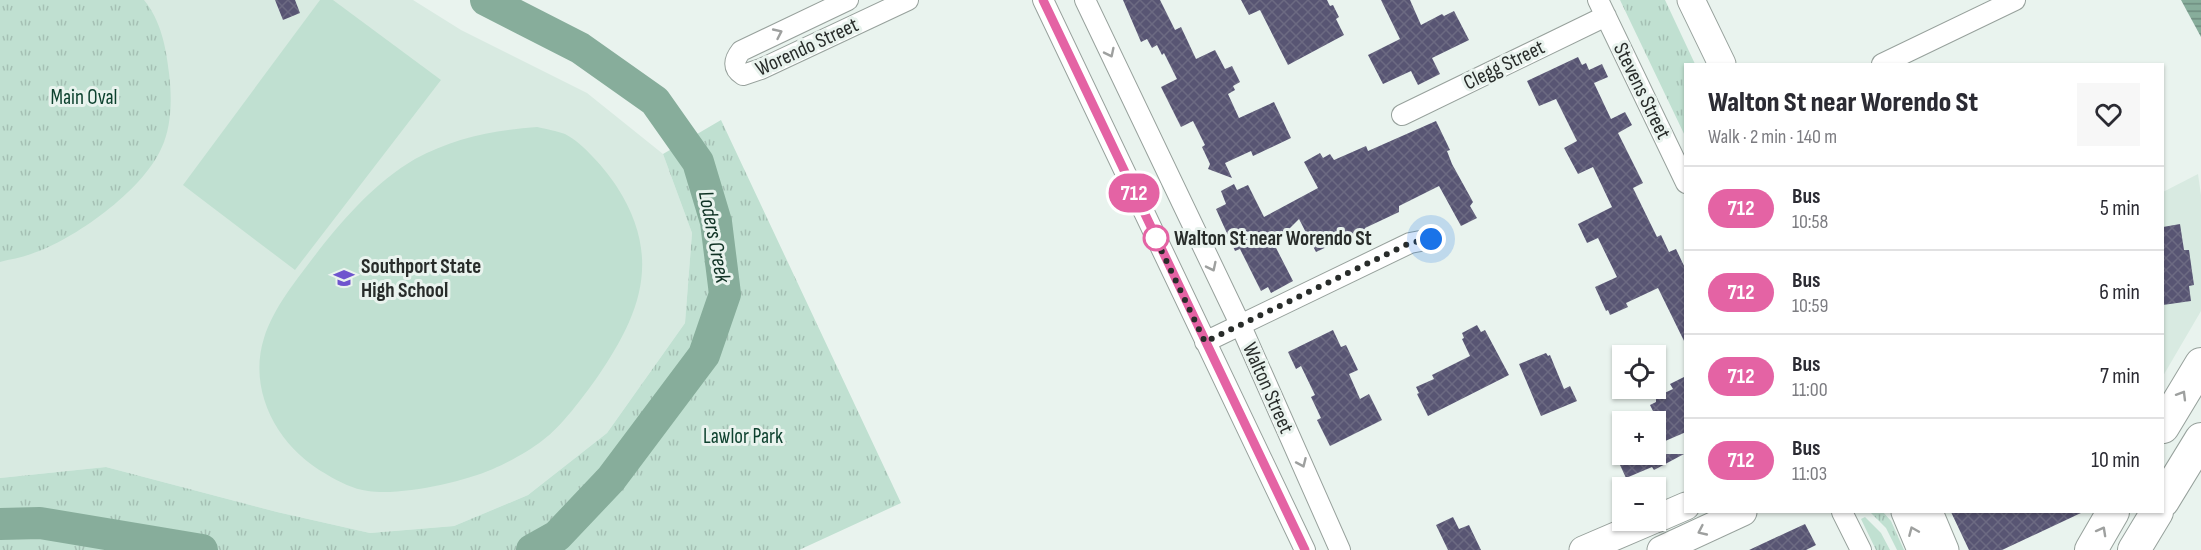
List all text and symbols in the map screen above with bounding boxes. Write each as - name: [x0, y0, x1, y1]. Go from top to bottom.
- street label: Worendo Street: [752, 12, 862, 82]
- one-way arrow: [772, 28, 783, 40]
- street label: Clegg Street: [1459, 35, 1549, 95]
- street label: Stevens Street: [1608, 39, 1676, 143]
- one-way arrow: [1103, 46, 1115, 57]
- button: heart: [2077, 83, 2140, 146]
- park label: Main Oval: [51, 85, 117, 110]
- text: Walton St near Worendo St: [1708, 86, 1978, 119]
- text: Walk · 2 min · 140 m: [1708, 125, 1837, 149]
- line badge: 712: [1100, 174, 1168, 212]
- text: 712: [1121, 181, 1147, 206]
- text: Bus: [1792, 183, 1821, 210]
- water label: Loders Creek: [692, 189, 736, 286]
- text: 5 min: [2100, 195, 2140, 222]
- text: 712: [1728, 196, 1754, 221]
- text: 10:58: [1792, 210, 1828, 234]
- your location: [1416, 224, 1446, 254]
- marker: Walton St near Worendo St: [1143, 225, 1169, 251]
- place label: Walton St near Worendo St: [1174, 226, 1372, 251]
- place label: Southport State High School: [361, 254, 481, 303]
- one-way arrow: [1205, 260, 1217, 271]
- school or university icon: Southport State High School: [332, 266, 356, 290]
- text: Bus: [1792, 267, 1821, 294]
- text: 6 min: [2099, 279, 2140, 306]
- text: 712: [1728, 280, 1754, 305]
- text: 10:59: [1792, 294, 1828, 318]
- street label: Walton Street: [1237, 339, 1299, 437]
- map controls: [1612, 345, 1666, 531]
- button: locate: [1612, 345, 1666, 399]
- text: Bus: [1792, 351, 1821, 378]
- text: 7 min: [2100, 363, 2140, 390]
- text: 712: [1728, 364, 1754, 389]
- text: 11:00: [1792, 378, 1828, 402]
- one-way arrow: [2174, 391, 2186, 401]
- button: +: [1612, 411, 1666, 465]
- park label: Lawlor Park: [703, 424, 783, 449]
- text: Bus: [1792, 435, 1821, 462]
- text: 10 min: [2091, 447, 2140, 474]
- text: 712: [1728, 448, 1754, 473]
- one-way arrow: [1294, 457, 1306, 468]
- text: 11:03: [1792, 462, 1827, 486]
- button: −: [1612, 477, 1666, 531]
- one-way arrow: [1697, 523, 1708, 535]
- one-way arrow: [1909, 526, 1921, 537]
- one-way arrow: [2095, 527, 2106, 537]

